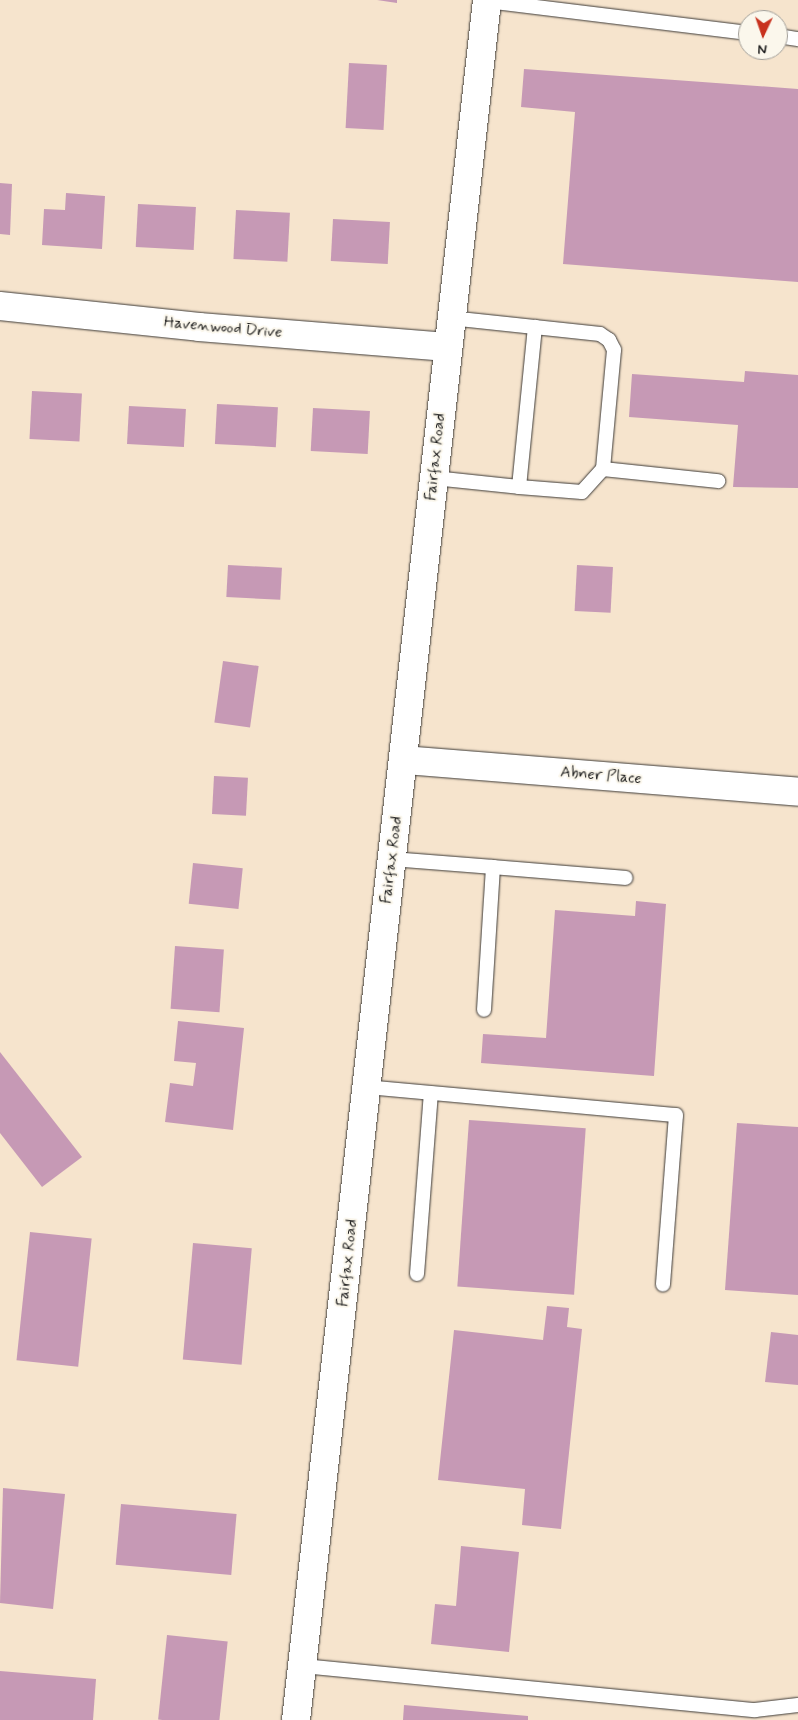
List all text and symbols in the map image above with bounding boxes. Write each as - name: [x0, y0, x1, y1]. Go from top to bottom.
- north arrow: [738, 10, 788, 60]
- text: N: [757, 40, 767, 58]
- street label: Havenwood Drive: [164, 313, 282, 343]
- street label: Fairfax Road: [422, 412, 450, 502]
- street label: Abner Place: [560, 763, 642, 789]
- street label: Fairfax Road: [377, 815, 407, 905]
- street label: Fairfax Road: [334, 1218, 362, 1308]

